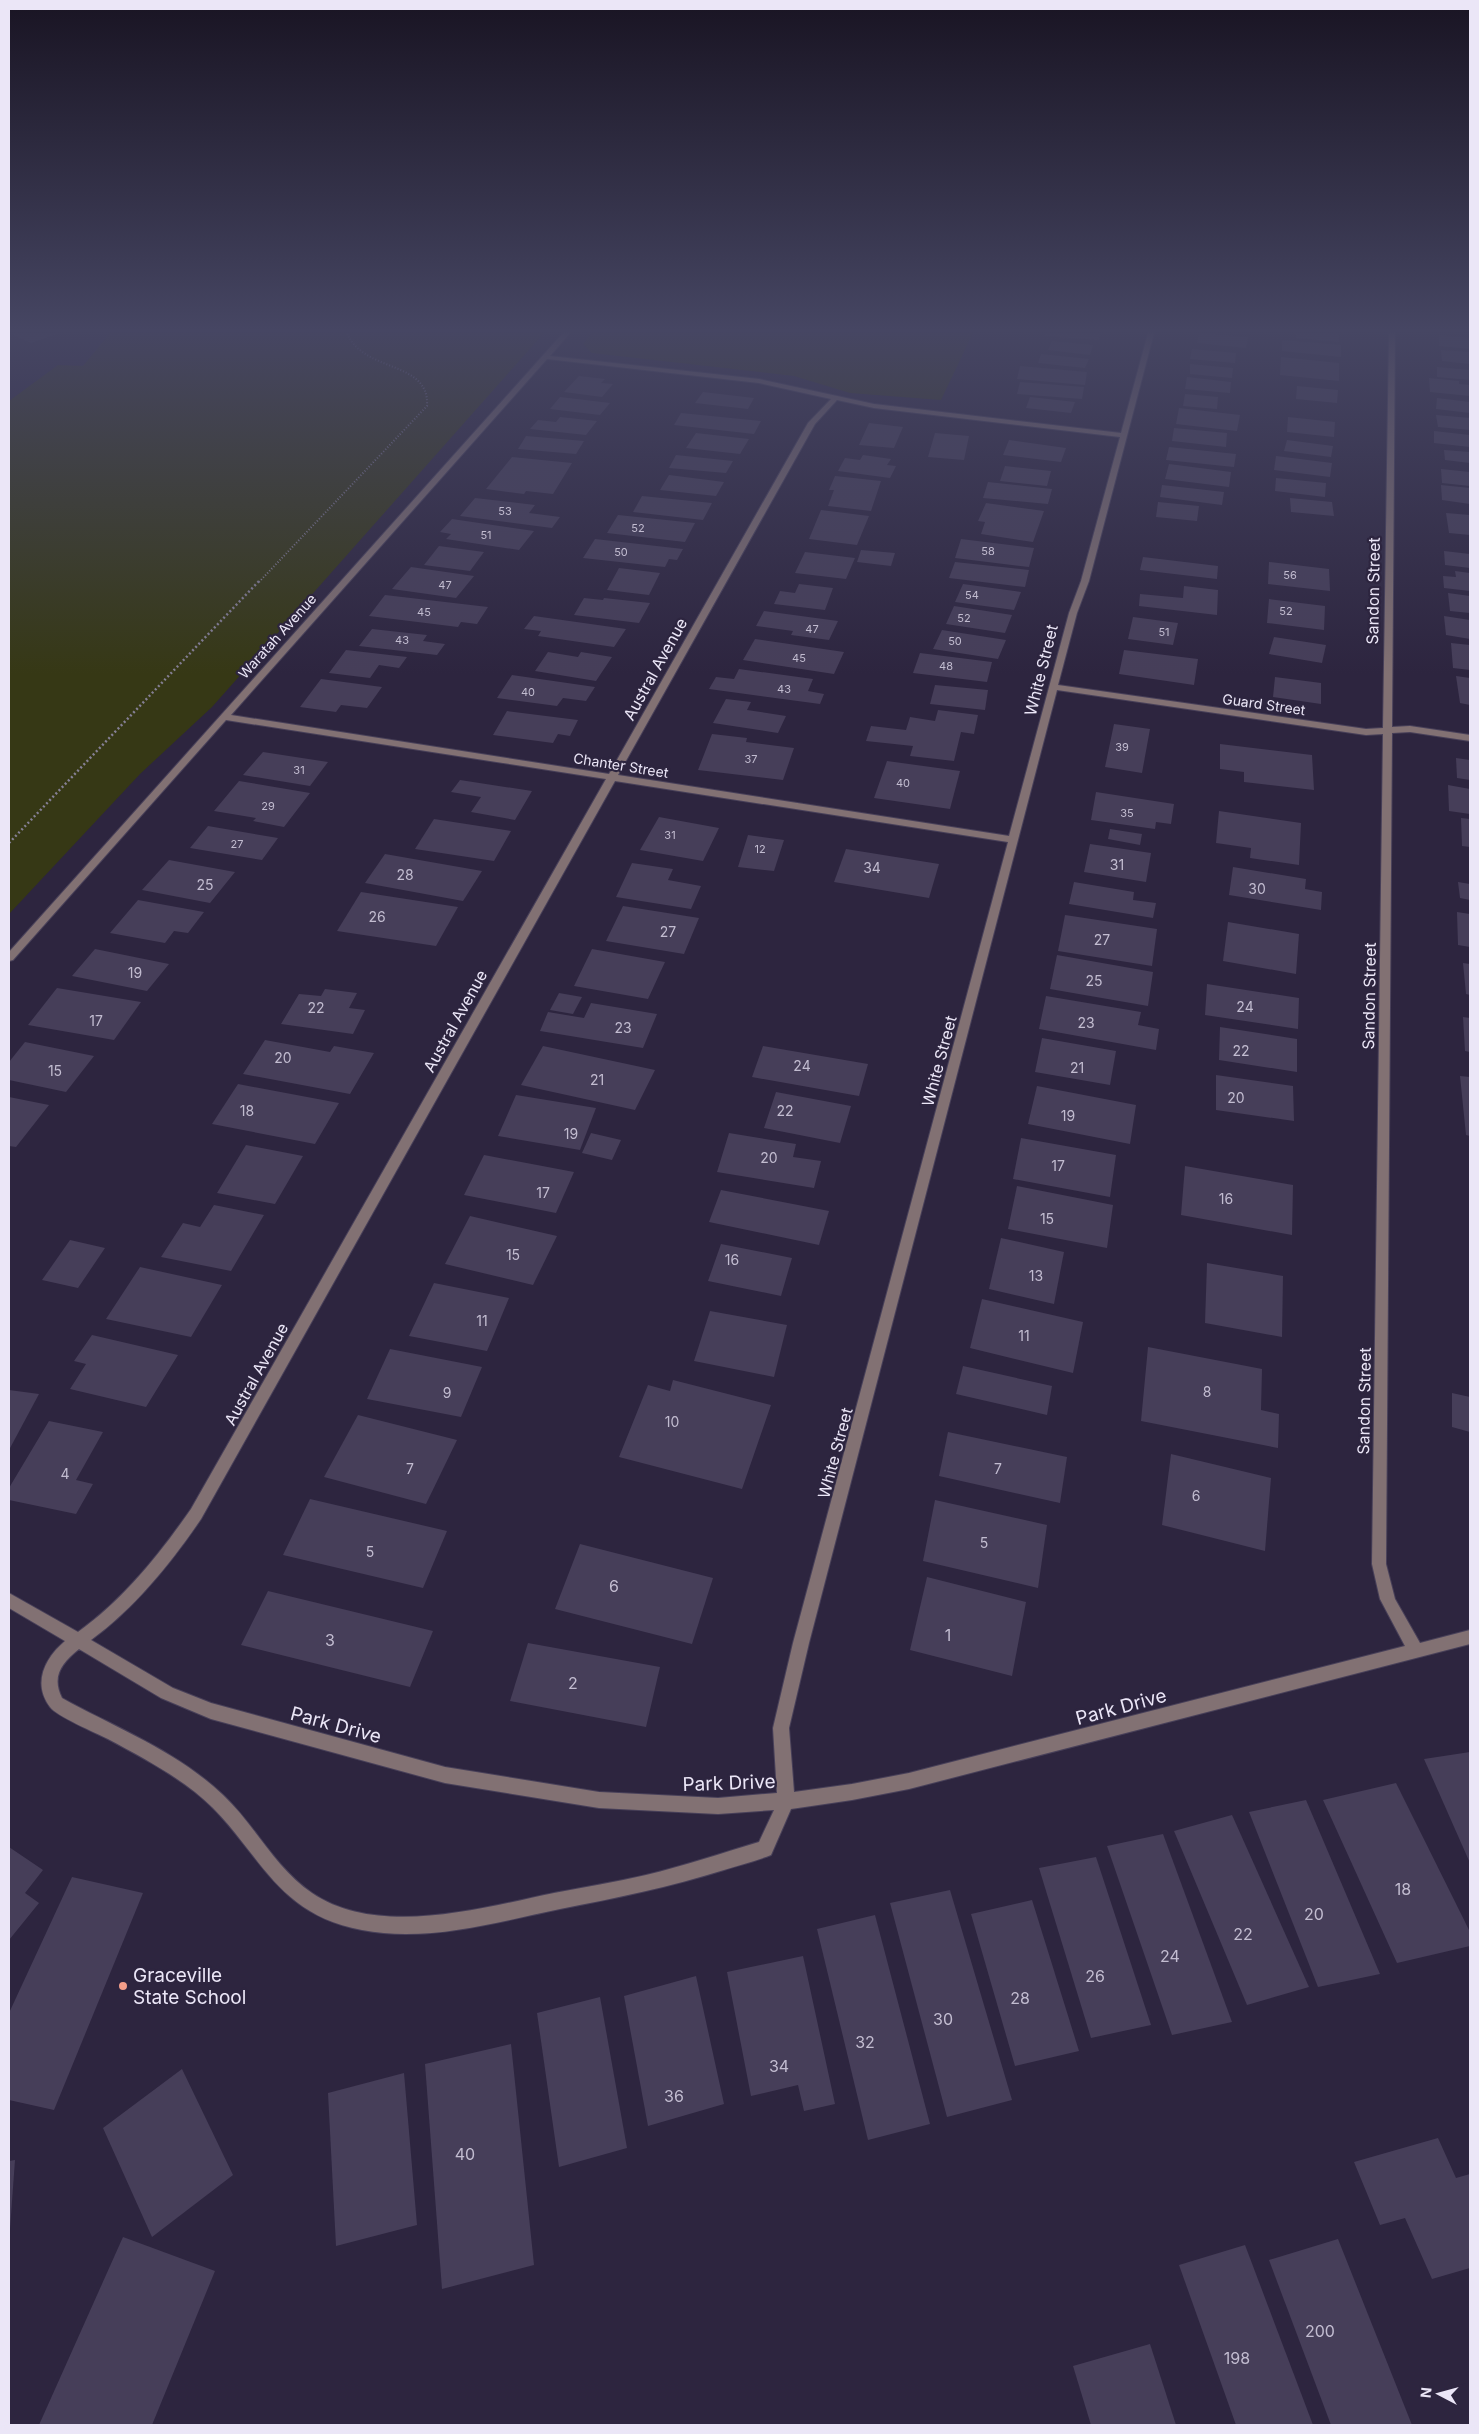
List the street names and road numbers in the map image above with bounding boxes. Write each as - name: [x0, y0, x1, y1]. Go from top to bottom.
- street label: Sandon Street: [1362, 537, 1384, 645]
- street label: Waratah Avenue: [235, 590, 319, 682]
- street label: Austral Avenue: [619, 614, 691, 724]
- street label: White Street: [1020, 622, 1062, 718]
- street label: Guard Street: [1221, 690, 1307, 718]
- street label: Chanter Street: [572, 749, 670, 781]
- street label: Sandon Street: [1358, 942, 1380, 1050]
- street label: Austral Avenue: [419, 966, 491, 1076]
- street label: White Street: [917, 1013, 961, 1109]
- street label: Austral Avenue: [220, 1319, 292, 1429]
- street label: Sandon Street: [1353, 1347, 1375, 1455]
- street label: White Street: [813, 1405, 857, 1501]
- street label: Park Drive: [1073, 1684, 1169, 1730]
- street label: Park Drive: [288, 1702, 384, 1748]
- street label: Park Drive: [682, 1770, 776, 1796]

